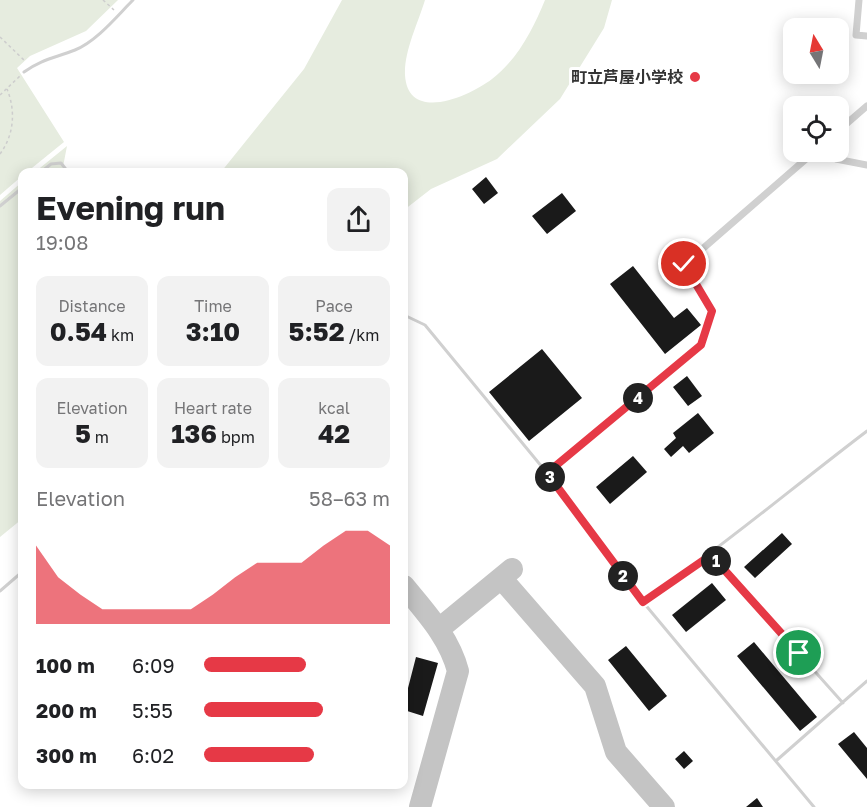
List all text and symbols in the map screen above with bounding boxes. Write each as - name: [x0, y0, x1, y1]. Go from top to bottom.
- north arrow: [783, 18, 849, 84]
- map controls: [783, 18, 849, 162]
- place label: 町立芦屋小学校: [571, 67, 683, 87]
- marker: 町立芦屋小学校: [688, 70, 702, 84]
- button: locate: [783, 96, 849, 162]
- text: Evening run: [36, 188, 225, 227]
- button: share: [327, 188, 390, 251]
- text: 19:08: [36, 230, 88, 254]
- pin: [658, 238, 709, 289]
- icon: check: [667, 247, 700, 280]
- text: Distance: [58, 296, 126, 316]
- text: Time: [194, 296, 232, 316]
- text: Pace: [315, 296, 353, 316]
- text: 0.54: [50, 316, 107, 347]
- text: 3:10: [186, 316, 240, 347]
- text: 5:52: [289, 316, 345, 347]
- text: km: [107, 325, 134, 345]
- text: /km: [345, 325, 379, 345]
- pin: 4: [623, 383, 653, 413]
- text: 4: [633, 388, 643, 408]
- text: Elevation: [56, 398, 128, 418]
- text: Heart rate: [174, 398, 252, 418]
- text: kcal: [318, 398, 350, 418]
- text: 5: [75, 418, 91, 449]
- text: 136: [171, 418, 217, 449]
- text: 42: [318, 418, 350, 449]
- text: m: [91, 427, 109, 447]
- text: bpm: [217, 427, 255, 447]
- pin: 3: [535, 462, 565, 492]
- text: 3: [545, 467, 555, 487]
- text: Elevation: [36, 486, 125, 510]
- text: 58–63 m: [309, 486, 390, 510]
- pin: 1: [701, 546, 731, 576]
- text: 1: [712, 551, 720, 571]
- pin: 2: [608, 561, 638, 591]
- text: 2: [618, 566, 628, 586]
- pin: [773, 627, 824, 678]
- icon: arrive: [782, 636, 815, 669]
- text: 100 m: [36, 653, 95, 677]
- text: 6:09: [132, 653, 175, 677]
- text: 200 m: [36, 698, 97, 722]
- text: 5:55: [132, 698, 173, 722]
- text: 300 m: [36, 743, 97, 767]
- text: 6:02: [132, 743, 174, 767]

